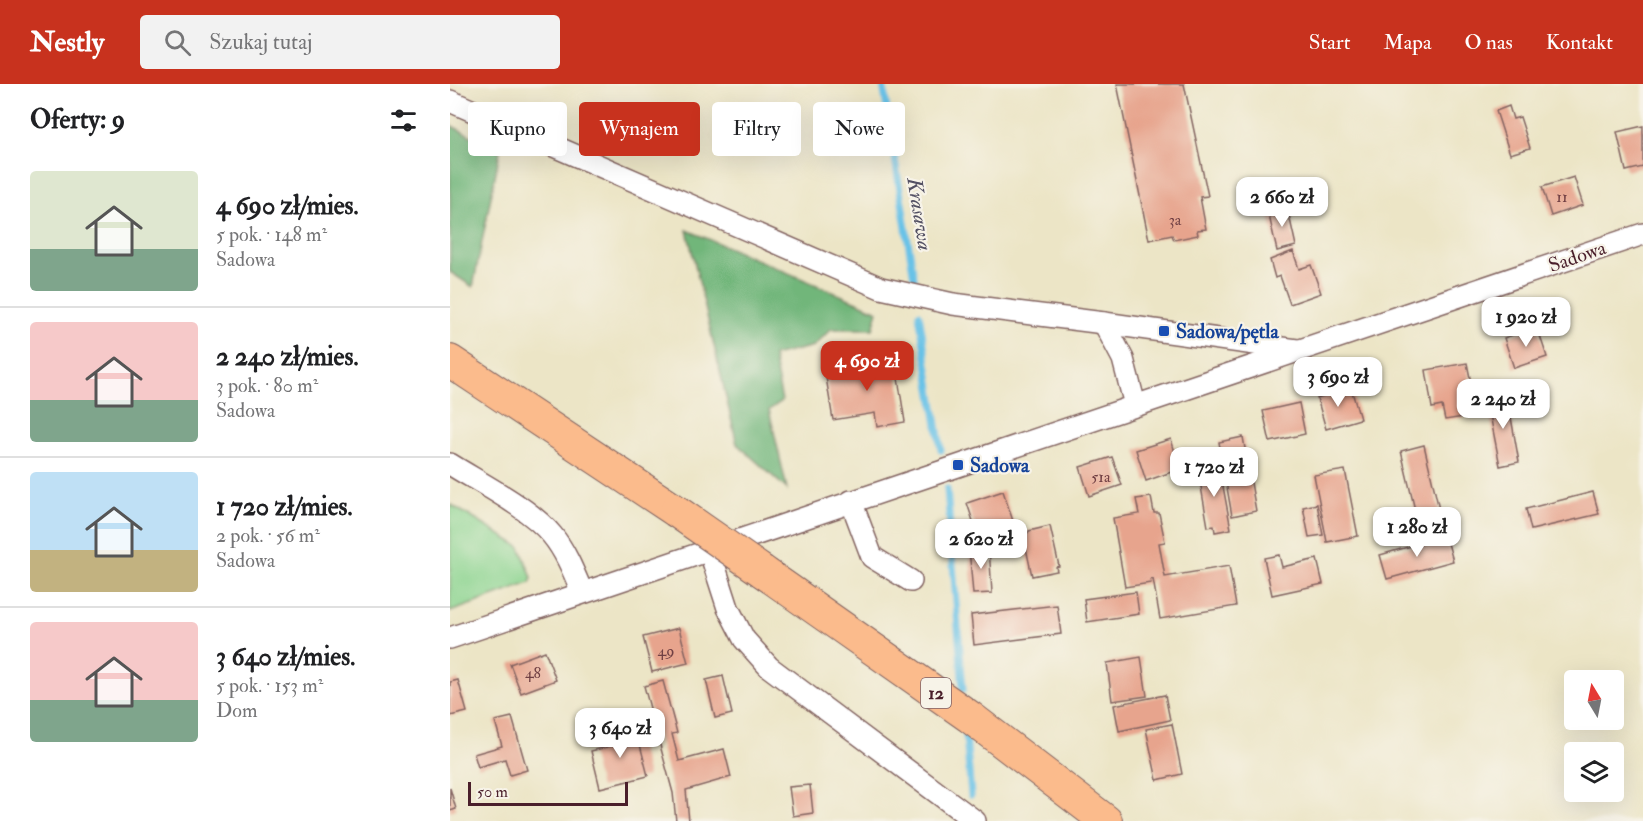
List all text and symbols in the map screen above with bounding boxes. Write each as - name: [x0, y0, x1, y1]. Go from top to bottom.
- search box: [140, 15, 560, 69]
- text: Nestly: [30, 25, 104, 60]
- icon: search: [161, 26, 194, 59]
- text: Szukaj tutaj: [209, 28, 312, 56]
- text: Start: [1309, 29, 1351, 56]
- text: Mapa: [1384, 29, 1432, 56]
- text: O nas: [1465, 29, 1513, 56]
- text: Kontakt: [1546, 29, 1613, 56]
- chip: Kupno: [468, 102, 567, 156]
- chip: Wynajem: [579, 102, 700, 156]
- chip: Filtry: [712, 102, 801, 156]
- chip: Nowe: [813, 102, 905, 156]
- text: Oferty: 9: [30, 104, 125, 136]
- icon: filters: [387, 104, 420, 137]
- water label: Krasawa: [900, 175, 939, 253]
- pin: 2 660 zł: [1220, 177, 1344, 228]
- text: 2 660 zł: [1250, 184, 1314, 209]
- house number: 11: [1556, 187, 1568, 207]
- text: 4 690 zł/mies.: [216, 190, 359, 222]
- icon: home: [78, 195, 150, 267]
- house number: 3a: [1169, 210, 1182, 230]
- text: 5 pok. · 148 m²: [216, 222, 327, 247]
- street label: Sadowa: [1545, 235, 1610, 278]
- text: Sadowa: [216, 247, 275, 272]
- pin: 1 920 zł: [1464, 297, 1588, 348]
- text: 1 920 zł: [1496, 304, 1557, 329]
- place label: Sadowa/pętla: [1176, 319, 1279, 345]
- marker: Sadowa/pętla: [1157, 324, 1171, 338]
- text: 2 240 zł/mies.: [216, 341, 358, 373]
- pin: 4 690 zł: [805, 341, 929, 392]
- icon: home: [78, 346, 150, 418]
- text: 4 690 zł: [835, 348, 899, 373]
- pin: 3 690 zł: [1276, 357, 1400, 408]
- text: 3 690 zł: [1307, 364, 1369, 389]
- text: 3 pok. · 80 m²: [216, 373, 318, 398]
- pin: 2 240 zł: [1441, 379, 1565, 430]
- text: 2 240 zł: [1471, 386, 1535, 411]
- text: Sadowa: [216, 398, 275, 423]
- pin: 1 720 zł: [1152, 447, 1276, 498]
- place label: Sadowa: [970, 453, 1030, 478]
- text: 1 720 zł: [1184, 454, 1244, 479]
- marker: Sadowa: [951, 458, 965, 472]
- house number: 51a: [1091, 467, 1111, 487]
- text: 1 720 zł/mies.: [216, 491, 352, 523]
- icon: home: [78, 496, 150, 568]
- pin: 1 280 zł: [1355, 507, 1479, 558]
- text: 1 280 zł: [1387, 514, 1447, 539]
- pin: 2 620 zł: [919, 519, 1043, 570]
- text: 2 pok. · 56 m²: [216, 523, 320, 548]
- text: 2 620 zł: [949, 526, 1013, 551]
- text: Sadowa: [216, 548, 275, 573]
- text: 3 640 zł/mies.: [216, 641, 355, 673]
- house number: 49: [658, 641, 674, 661]
- icon: home: [78, 646, 150, 718]
- house number: 48: [525, 663, 542, 683]
- north arrow: [1564, 670, 1624, 730]
- map controls: [1564, 670, 1624, 802]
- text: 5 pok. · 153 m²: [216, 673, 323, 698]
- road number: 12: [921, 678, 951, 708]
- text: Dom: [216, 698, 257, 723]
- pin: 3 640 zł: [558, 708, 682, 759]
- text: 3 640 zł: [589, 715, 651, 740]
- button: layers: [1564, 742, 1624, 802]
- scale bar: [468, 779, 628, 806]
- text: 50 m: [477, 782, 508, 802]

